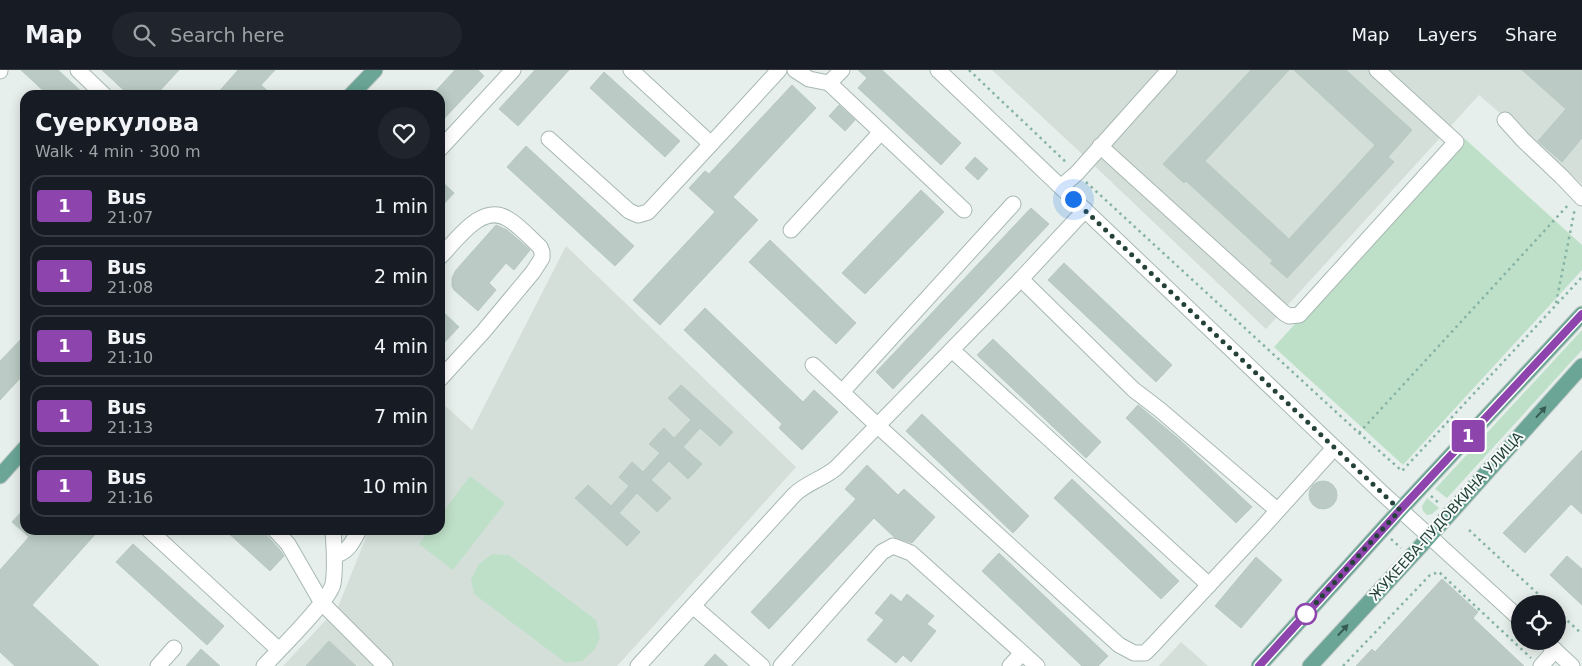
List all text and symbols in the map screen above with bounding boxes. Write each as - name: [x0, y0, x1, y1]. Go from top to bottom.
- search box: [112, 12, 462, 57]
- text: Map: [25, 21, 82, 49]
- icon: search: [130, 21, 158, 49]
- text: Search here: [170, 24, 284, 46]
- text: Map: [1351, 24, 1389, 45]
- text: Layers: [1417, 24, 1477, 45]
- text: Share: [1505, 24, 1557, 45]
- button: heart: [378, 107, 430, 159]
- text: Суеркулова: [35, 109, 199, 137]
- text: Walk · 4 min · 300 m: [35, 142, 200, 161]
- text: Bus: [107, 186, 146, 208]
- your location: [1061, 187, 1086, 212]
- text: 1: [58, 195, 71, 216]
- text: 1 min: [374, 195, 428, 217]
- text: 21:07: [107, 208, 153, 227]
- text: Bus: [107, 256, 146, 278]
- text: 1: [58, 265, 71, 286]
- text: 2 min: [374, 265, 428, 287]
- text: 21:08: [107, 278, 153, 297]
- text: Bus: [107, 326, 146, 348]
- text: 1: [58, 335, 71, 356]
- text: 4 min: [374, 335, 428, 357]
- text: 21:10: [107, 348, 153, 367]
- text: Bus: [107, 396, 146, 418]
- text: 1: [58, 405, 71, 426]
- text: 7 min: [374, 405, 428, 427]
- one-way arrow: [1535, 406, 1547, 418]
- text: 21:13: [107, 418, 153, 437]
- line badge: 1: [1452, 420, 1484, 452]
- text: 1: [1462, 425, 1474, 446]
- street label: ЖУКЕЕВА-ПУДОВКИНА УЛИЦА: [1366, 428, 1526, 603]
- text: Bus: [107, 466, 146, 488]
- text: 1: [58, 475, 71, 496]
- text: 10 min: [362, 475, 428, 497]
- text: 21:16: [107, 488, 153, 507]
- map controls: [1511, 595, 1566, 650]
- button: locate: [1511, 595, 1566, 650]
- unlabelled marker: [1295, 603, 1317, 625]
- one-way arrow: [1337, 625, 1349, 637]

